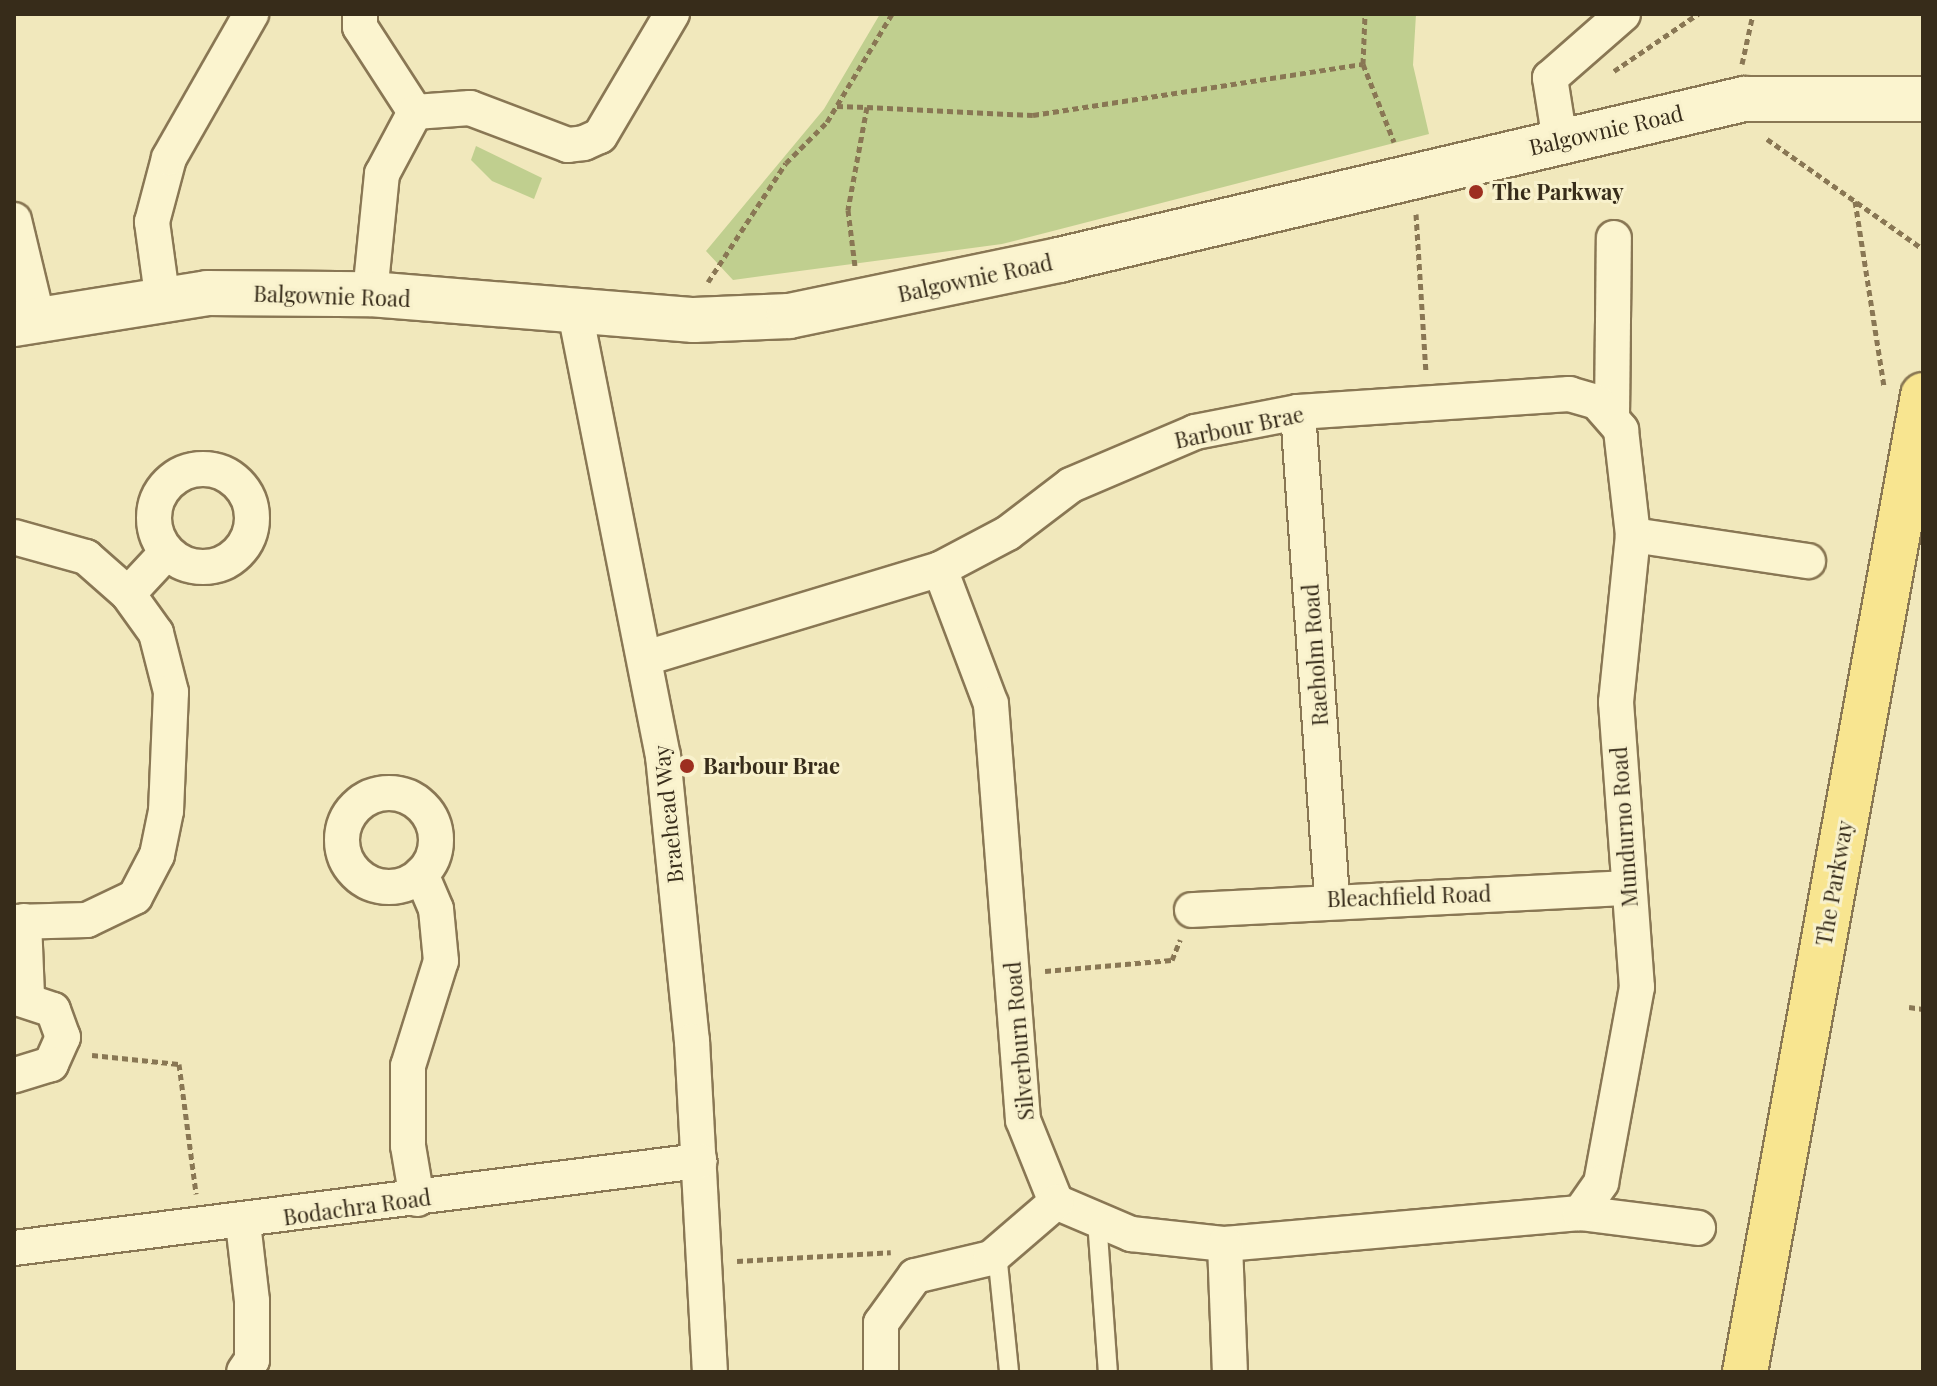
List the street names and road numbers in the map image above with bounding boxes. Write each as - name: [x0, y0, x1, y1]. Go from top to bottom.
- street label: Balgownie Road: [1526, 99, 1686, 161]
- street label: Balgownie Road: [895, 249, 1055, 307]
- street label: Balgownie Road: [253, 280, 411, 312]
- street label: Barbour Brae: [1172, 400, 1306, 454]
- street label: Raeholm Road: [1297, 583, 1333, 727]
- street label: Braehead Way: [648, 743, 688, 885]
- street label: Mundurno Road: [1605, 746, 1643, 908]
- street label: The Parkway: [1810, 818, 1858, 948]
- street label: Bleachfield Road: [1326, 880, 1492, 912]
- street label: Silverburn Road: [999, 961, 1039, 1121]
- street label: Bodachra Road: [281, 1184, 433, 1230]

